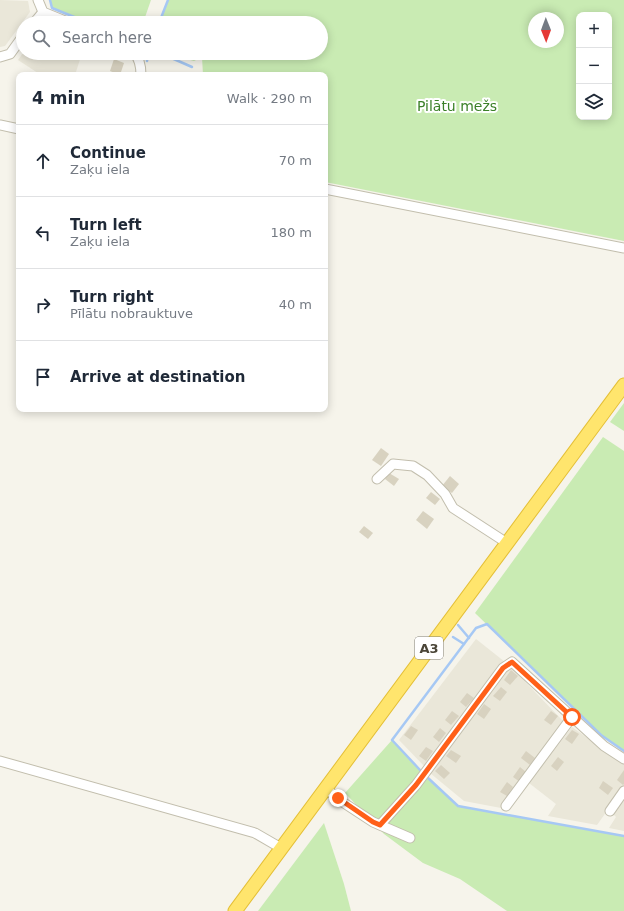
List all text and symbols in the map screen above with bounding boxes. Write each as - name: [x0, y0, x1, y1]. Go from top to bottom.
- north arrow: [528, 12, 564, 48]
- map controls: [576, 12, 612, 120]
- button: +: [576, 12, 612, 48]
- search box: [16, 16, 328, 60]
- icon: search: [30, 27, 52, 49]
- text: Search here: [62, 29, 152, 47]
- button: −: [576, 48, 612, 84]
- button: layers: [576, 84, 612, 120]
- text: 4 min: [32, 88, 85, 108]
- text: Walk · 290 m: [227, 91, 312, 106]
- park label: Pilātu mežs: [417, 98, 497, 114]
- text: Continue: [70, 144, 146, 162]
- icon: ahead: [32, 150, 54, 172]
- text: 70 m: [279, 153, 312, 168]
- text: Zaķu iela: [70, 162, 130, 177]
- text: Turn left: [70, 216, 142, 234]
- icon: left: [32, 222, 54, 244]
- text: 180 m: [270, 225, 312, 240]
- text: Zaķu iela: [70, 234, 130, 249]
- text: Turn right: [70, 288, 154, 306]
- icon: right: [32, 294, 54, 316]
- text: 40 m: [279, 297, 312, 312]
- text: Pīlātu nobrauktuve: [70, 306, 193, 321]
- icon: arrive: [32, 366, 54, 388]
- text: Arrive at destination: [70, 368, 245, 386]
- road number: A3: [415, 637, 443, 659]
- route start: [563, 708, 581, 726]
- route end: [329, 789, 347, 807]

